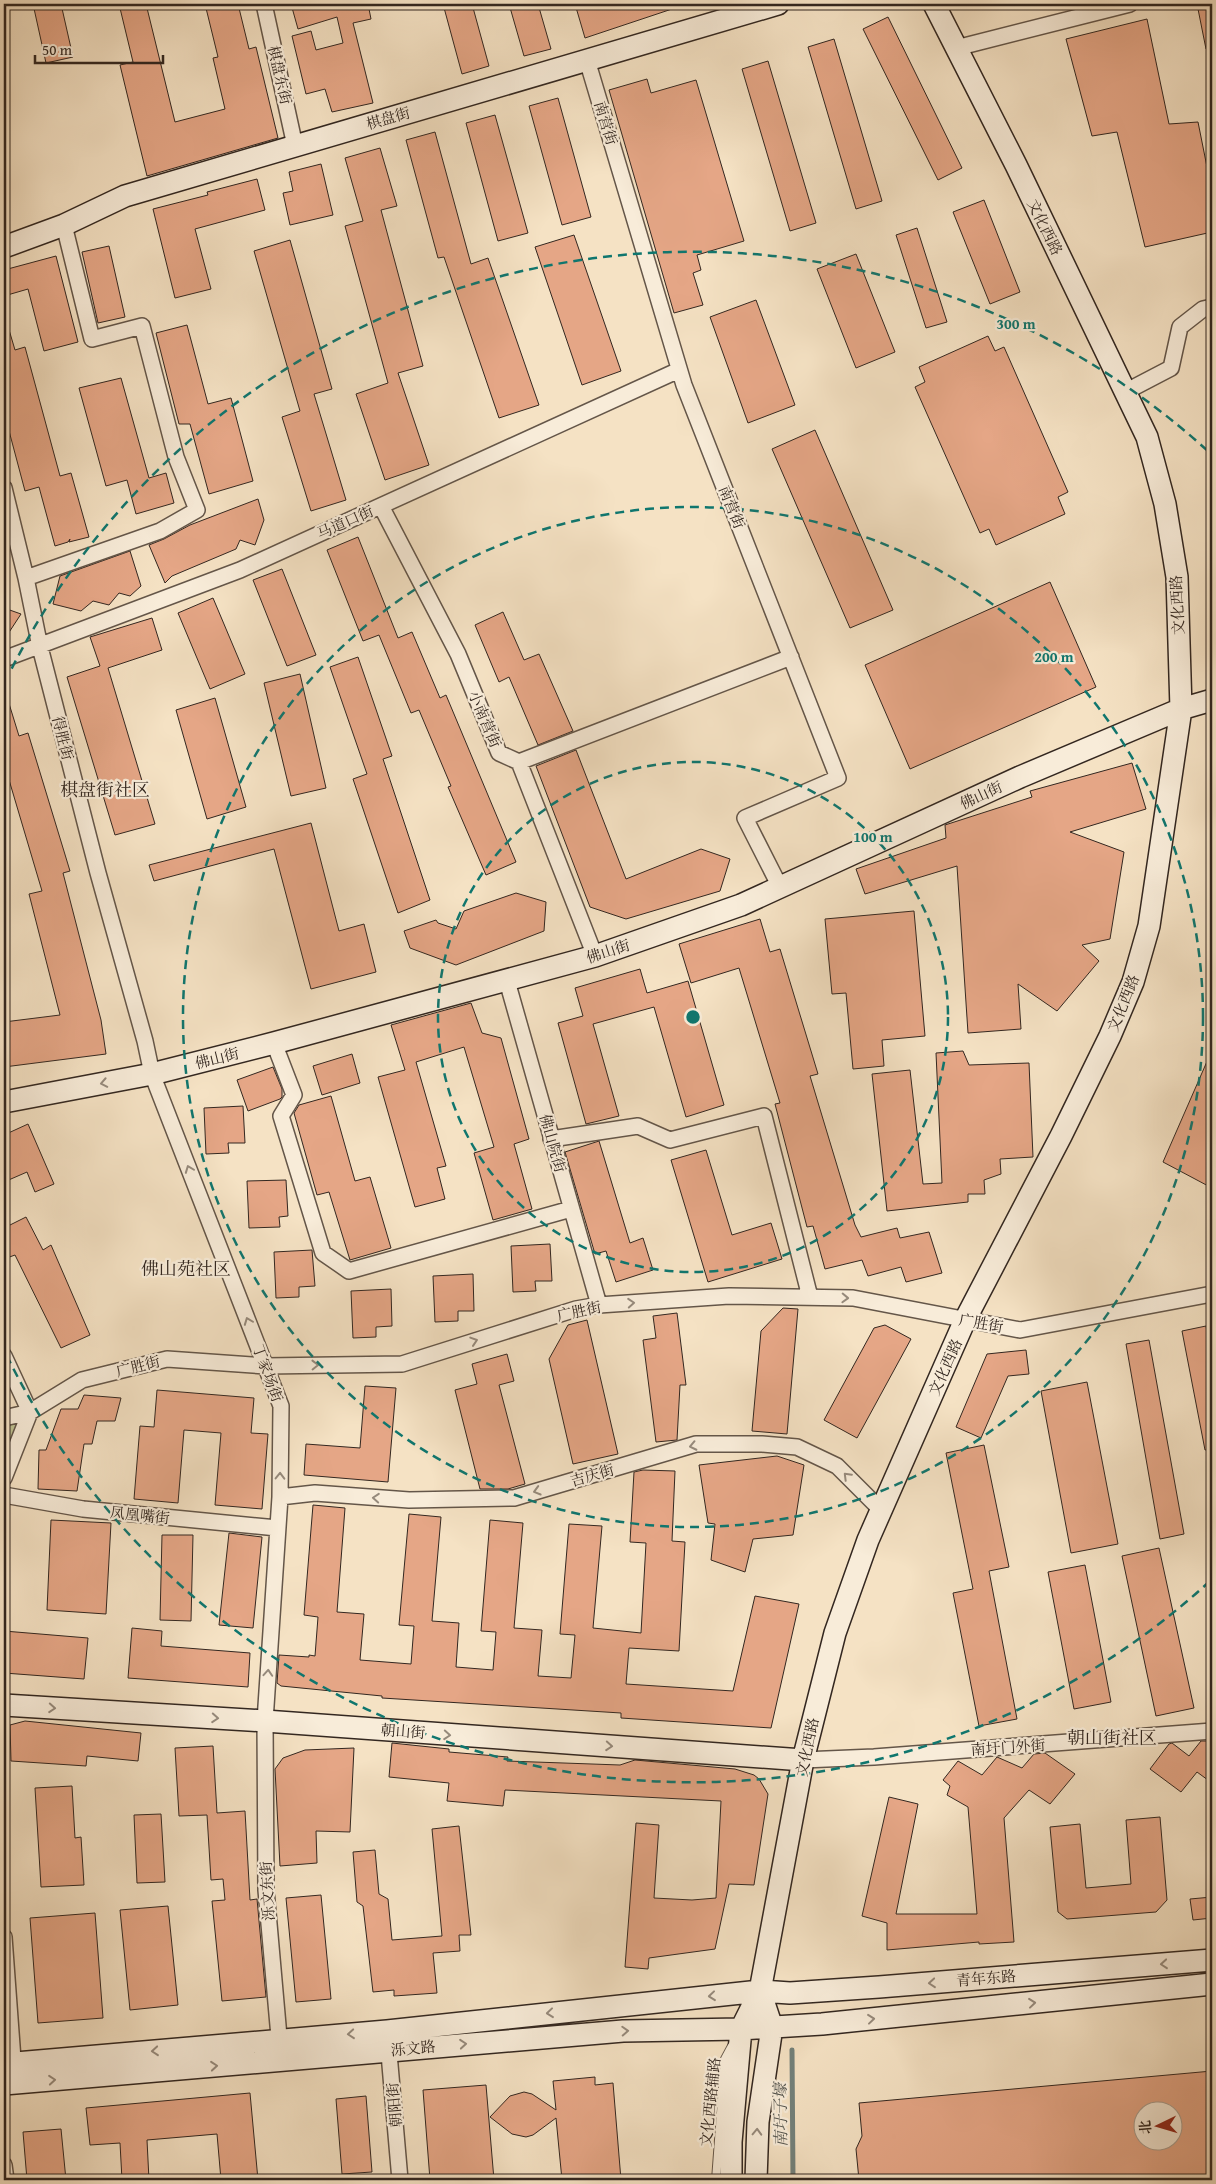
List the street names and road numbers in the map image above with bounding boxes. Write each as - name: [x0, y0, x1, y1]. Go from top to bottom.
- street label: 棋盘东街: [263, 43, 297, 107]
- street label: 南营街: [589, 98, 623, 148]
- street label: 棋盘街: [363, 102, 413, 134]
- street label: 文化西路: [1022, 195, 1068, 259]
- street label: 南营街: [714, 482, 750, 532]
- street label: 马道口街: [313, 500, 377, 544]
- street label: 文化西路: [1165, 574, 1189, 636]
- street label: 小南营街: [464, 687, 506, 751]
- street label: 得胜街: [47, 714, 79, 762]
- street label: 佛山街: [956, 776, 1006, 814]
- street label: 佛山街: [583, 934, 633, 968]
- street label: 文化西路: [1102, 971, 1144, 1035]
- street label: 佛山街: [193, 1042, 241, 1074]
- street label: 佛山院街: [535, 1111, 571, 1175]
- street label: 广胜街: [555, 1296, 603, 1326]
- street label: 广胜街: [957, 1309, 1005, 1337]
- street label: 文化西路: [923, 1335, 967, 1399]
- street label: 丁家场街: [248, 1341, 288, 1405]
- street label: 广胜街: [114, 1350, 162, 1382]
- street label: 吉庆街: [567, 1459, 617, 1491]
- street label: 凤凰嘴街: [109, 1501, 171, 1529]
- street label: 文化西路: [790, 1715, 824, 1779]
- street label: 朝山街: [380, 1719, 426, 1743]
- street label: 南圩门外街: [970, 1734, 1046, 1760]
- street label: 泺文东街: [255, 1860, 279, 1922]
- street label: 青年东路: [955, 1965, 1017, 1991]
- street label: 泺文路: [390, 2036, 436, 2060]
- street label: 文化西路辅路: [695, 2056, 725, 2148]
- street label: 朝阳街: [382, 2082, 406, 2128]

